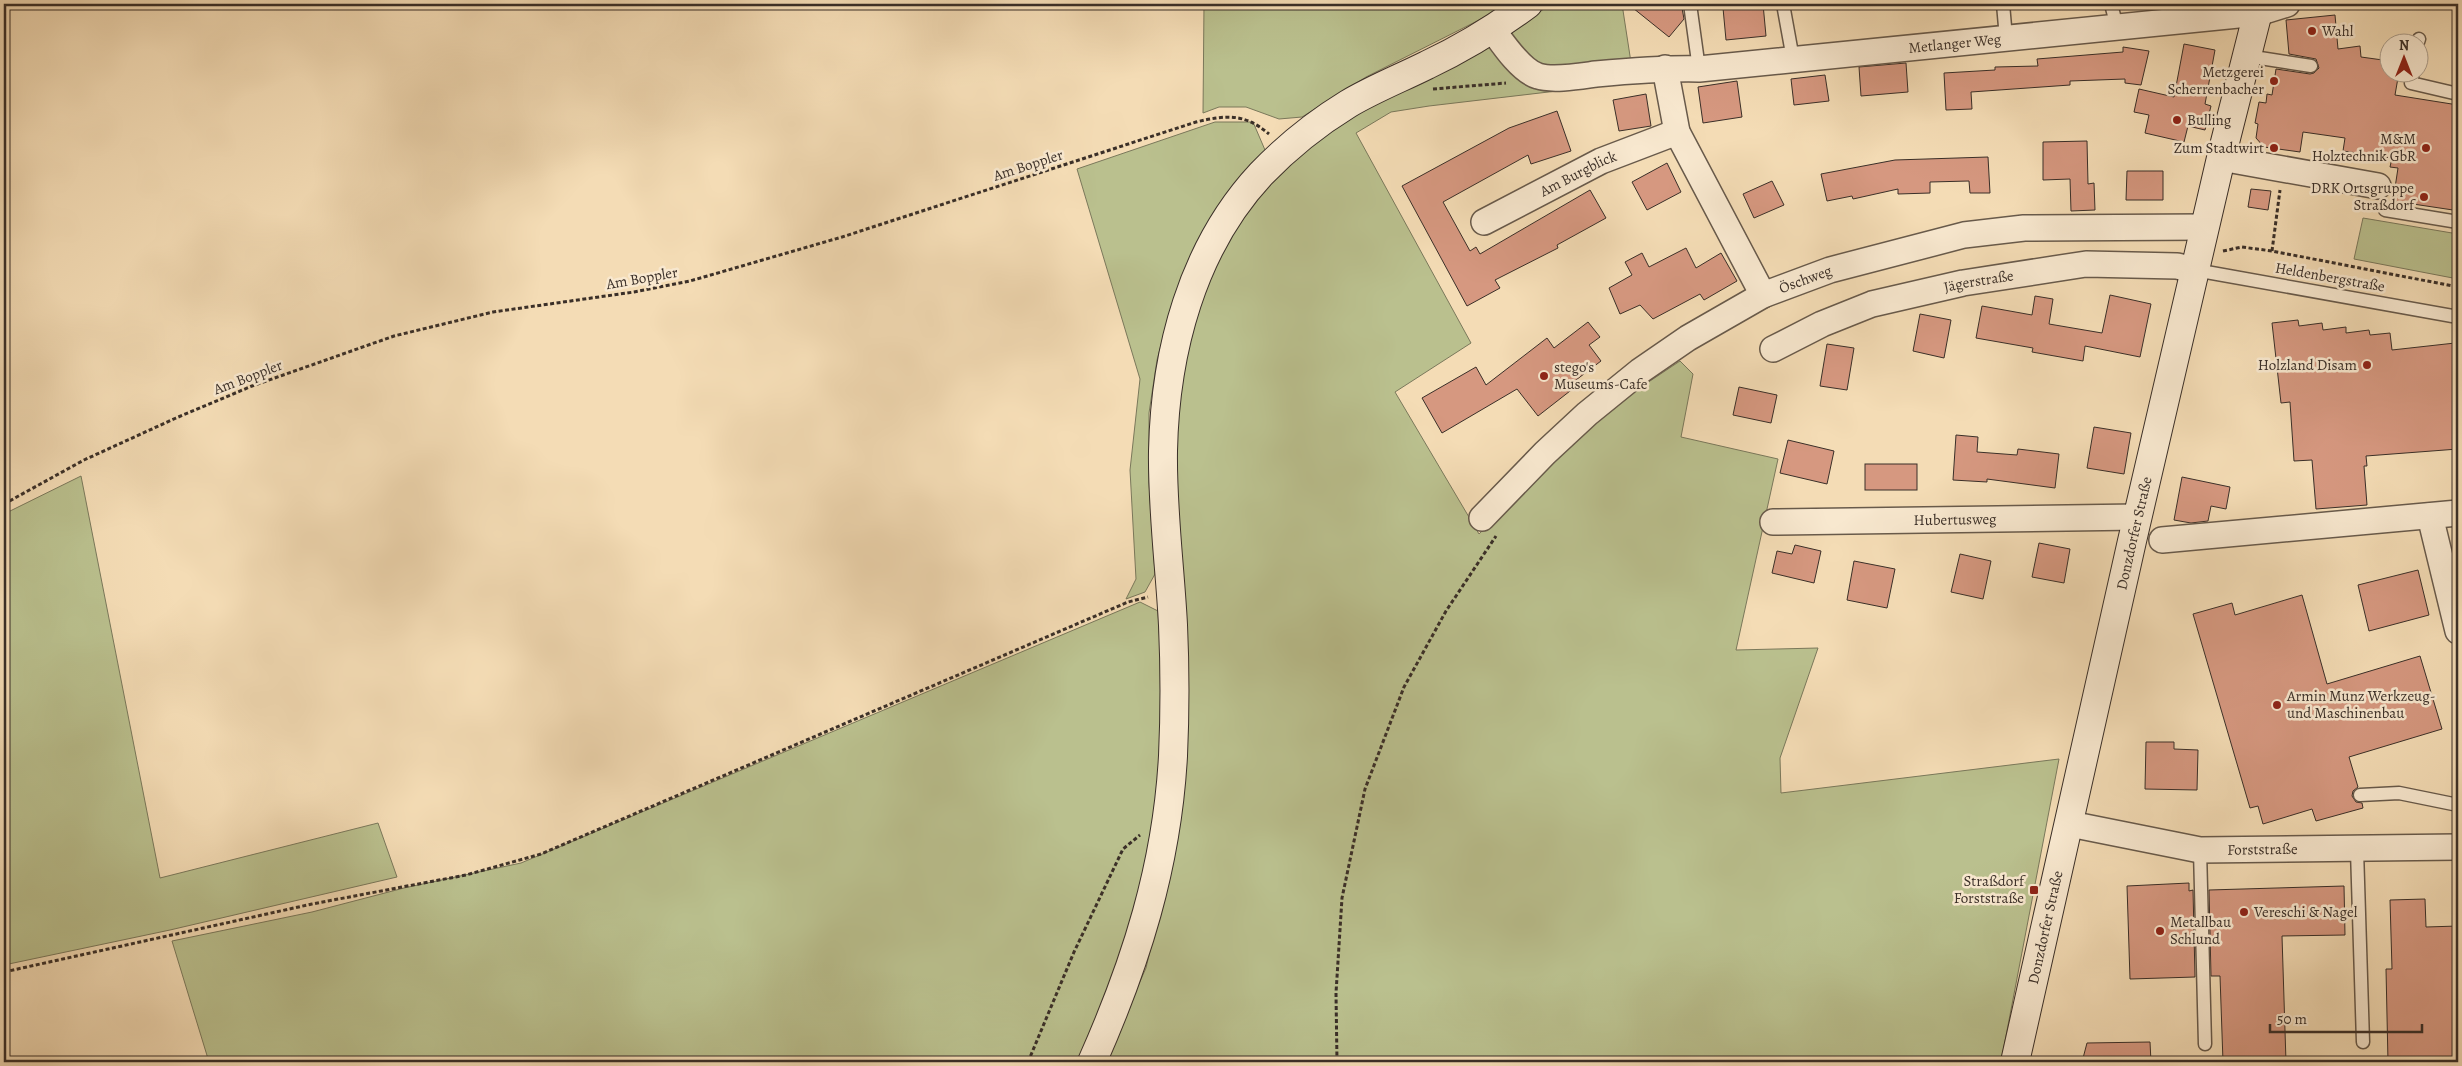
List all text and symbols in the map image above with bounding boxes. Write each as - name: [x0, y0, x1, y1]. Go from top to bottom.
- place label: Wahl: [2321, 21, 2354, 41]
- marker: Wahl: [2306, 25, 2318, 37]
- street label: Metlanger Weg: [1908, 29, 2003, 58]
- north arrow: [2380, 32, 2430, 82]
- text: N: [2399, 36, 2409, 55]
- place label: Metzgerei Scherrenbacher: [2168, 62, 2264, 99]
- marker: Metzgerei Scherrenbacher: [2268, 75, 2280, 87]
- place label: Bulling: [2187, 110, 2232, 130]
- marker: Bulling: [2171, 114, 2183, 126]
- place label: M&M Holztechnik GbR: [2312, 129, 2417, 166]
- place label: Zum Stadtwirt: [2174, 138, 2264, 158]
- marker: Zum Stadtwirt: [2268, 142, 2280, 154]
- marker: M&M Holztechnik GbR: [2420, 142, 2432, 154]
- street label: Am Boppler: [990, 144, 1066, 186]
- street label: Am Burgblick: [1535, 146, 1620, 202]
- place label: DRK Ortsgruppe Straßdorf: [2311, 178, 2416, 215]
- marker: DRK Ortsgruppe Straßdorf: [2418, 191, 2430, 203]
- street label: Heldenbergstraße: [2274, 258, 2387, 297]
- street label: Öschweg: [1776, 260, 1835, 298]
- street label: Am Boppler: [604, 262, 680, 294]
- street label: Jägerstraße: [1942, 265, 2015, 297]
- street label: Am Boppler: [210, 355, 285, 400]
- place label: Holzland Disam: [2258, 355, 2358, 375]
- place label: stego's Museums-Cafe: [1554, 357, 1648, 394]
- marker: Holzland Disam: [2361, 359, 2373, 371]
- marker: stego's Museums-Cafe: [1538, 370, 1550, 382]
- street label: Donzdorfer Straße: [2111, 474, 2157, 592]
- street label: Hubertusweg: [1913, 509, 1997, 530]
- place label: Armin Munz Werkzeug- und Maschinenbau: [2286, 686, 2435, 723]
- marker: Armin Munz Werkzeug- und Maschinenbau: [2271, 699, 2283, 711]
- street label: Forststraße: [2227, 839, 2298, 860]
- street label: Donzdorfer Straße: [2023, 868, 2068, 986]
- place label: Straßdorf Forststraße: [1954, 871, 2026, 908]
- marker: Straßdorf Forststraße: [2028, 884, 2040, 896]
- place label: Vereschi & Nagel: [2253, 902, 2358, 922]
- marker: Vereschi & Nagel: [2238, 906, 2250, 918]
- place label: Metallbau Schlund: [2170, 912, 2232, 949]
- marker: Metallbau Schlund: [2154, 925, 2166, 937]
- scale bar: [2270, 1001, 2422, 1033]
- text: 50 m: [2277, 1009, 2307, 1029]

